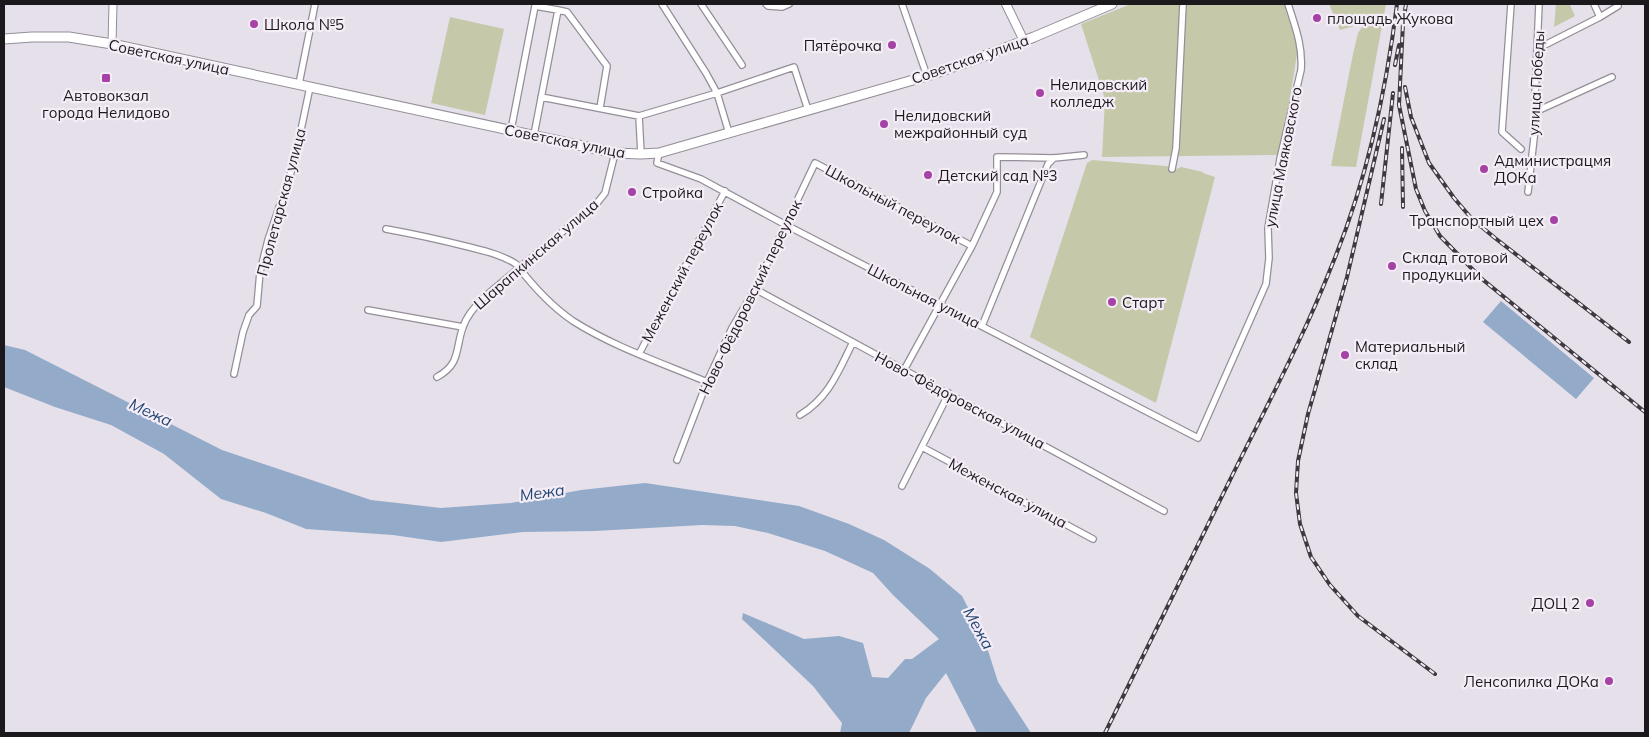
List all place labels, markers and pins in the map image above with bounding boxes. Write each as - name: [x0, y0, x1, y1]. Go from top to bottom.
- place label: площадь Жукова: [1327, 9, 1454, 28]
- marker: площадь Жукова: [1311, 12, 1323, 24]
- place label: Школа №5: [264, 15, 344, 34]
- marker: Школа №5: [248, 18, 260, 30]
- place label: Пятёрочка: [804, 36, 882, 55]
- marker: Пятёрочка: [886, 39, 898, 51]
- marker: Автовокзал города Нелидово: [100, 72, 112, 84]
- place label: Нелидовский колледж: [1050, 75, 1147, 111]
- place label: Автовокзал города Нелидово: [42, 86, 170, 122]
- marker: Нелидовский колледж: [1034, 87, 1046, 99]
- place label: Нелидовский межрайонный суд: [894, 106, 1027, 142]
- marker: Нелидовский межрайонный суд: [878, 118, 890, 130]
- place label: Администрацмя ДОКа: [1494, 151, 1611, 187]
- marker: Администрацмя ДОКа: [1478, 163, 1490, 175]
- place label: Детский сад №3: [938, 166, 1058, 185]
- marker: Детский сад №3: [922, 169, 934, 181]
- place label: Стройка: [642, 183, 703, 202]
- marker: Стройка: [626, 186, 638, 198]
- place label: Транспортный цех: [1409, 211, 1544, 230]
- marker: Транспортный цех: [1548, 214, 1560, 226]
- place label: Склад готовой продукции: [1402, 248, 1508, 284]
- marker: Склад готовой продукции: [1386, 260, 1398, 272]
- place label: Старт: [1122, 293, 1164, 312]
- marker: Старт: [1106, 296, 1118, 308]
- place label: Материальный склад: [1355, 337, 1465, 373]
- marker: Материальный склад: [1339, 349, 1351, 361]
- place label: ДОЦ 2: [1531, 594, 1580, 613]
- marker: ДОЦ 2: [1584, 597, 1596, 609]
- place label: Ленсопилка ДОКа: [1464, 672, 1599, 691]
- marker: Ленсопилка ДОКа: [1603, 675, 1615, 687]

